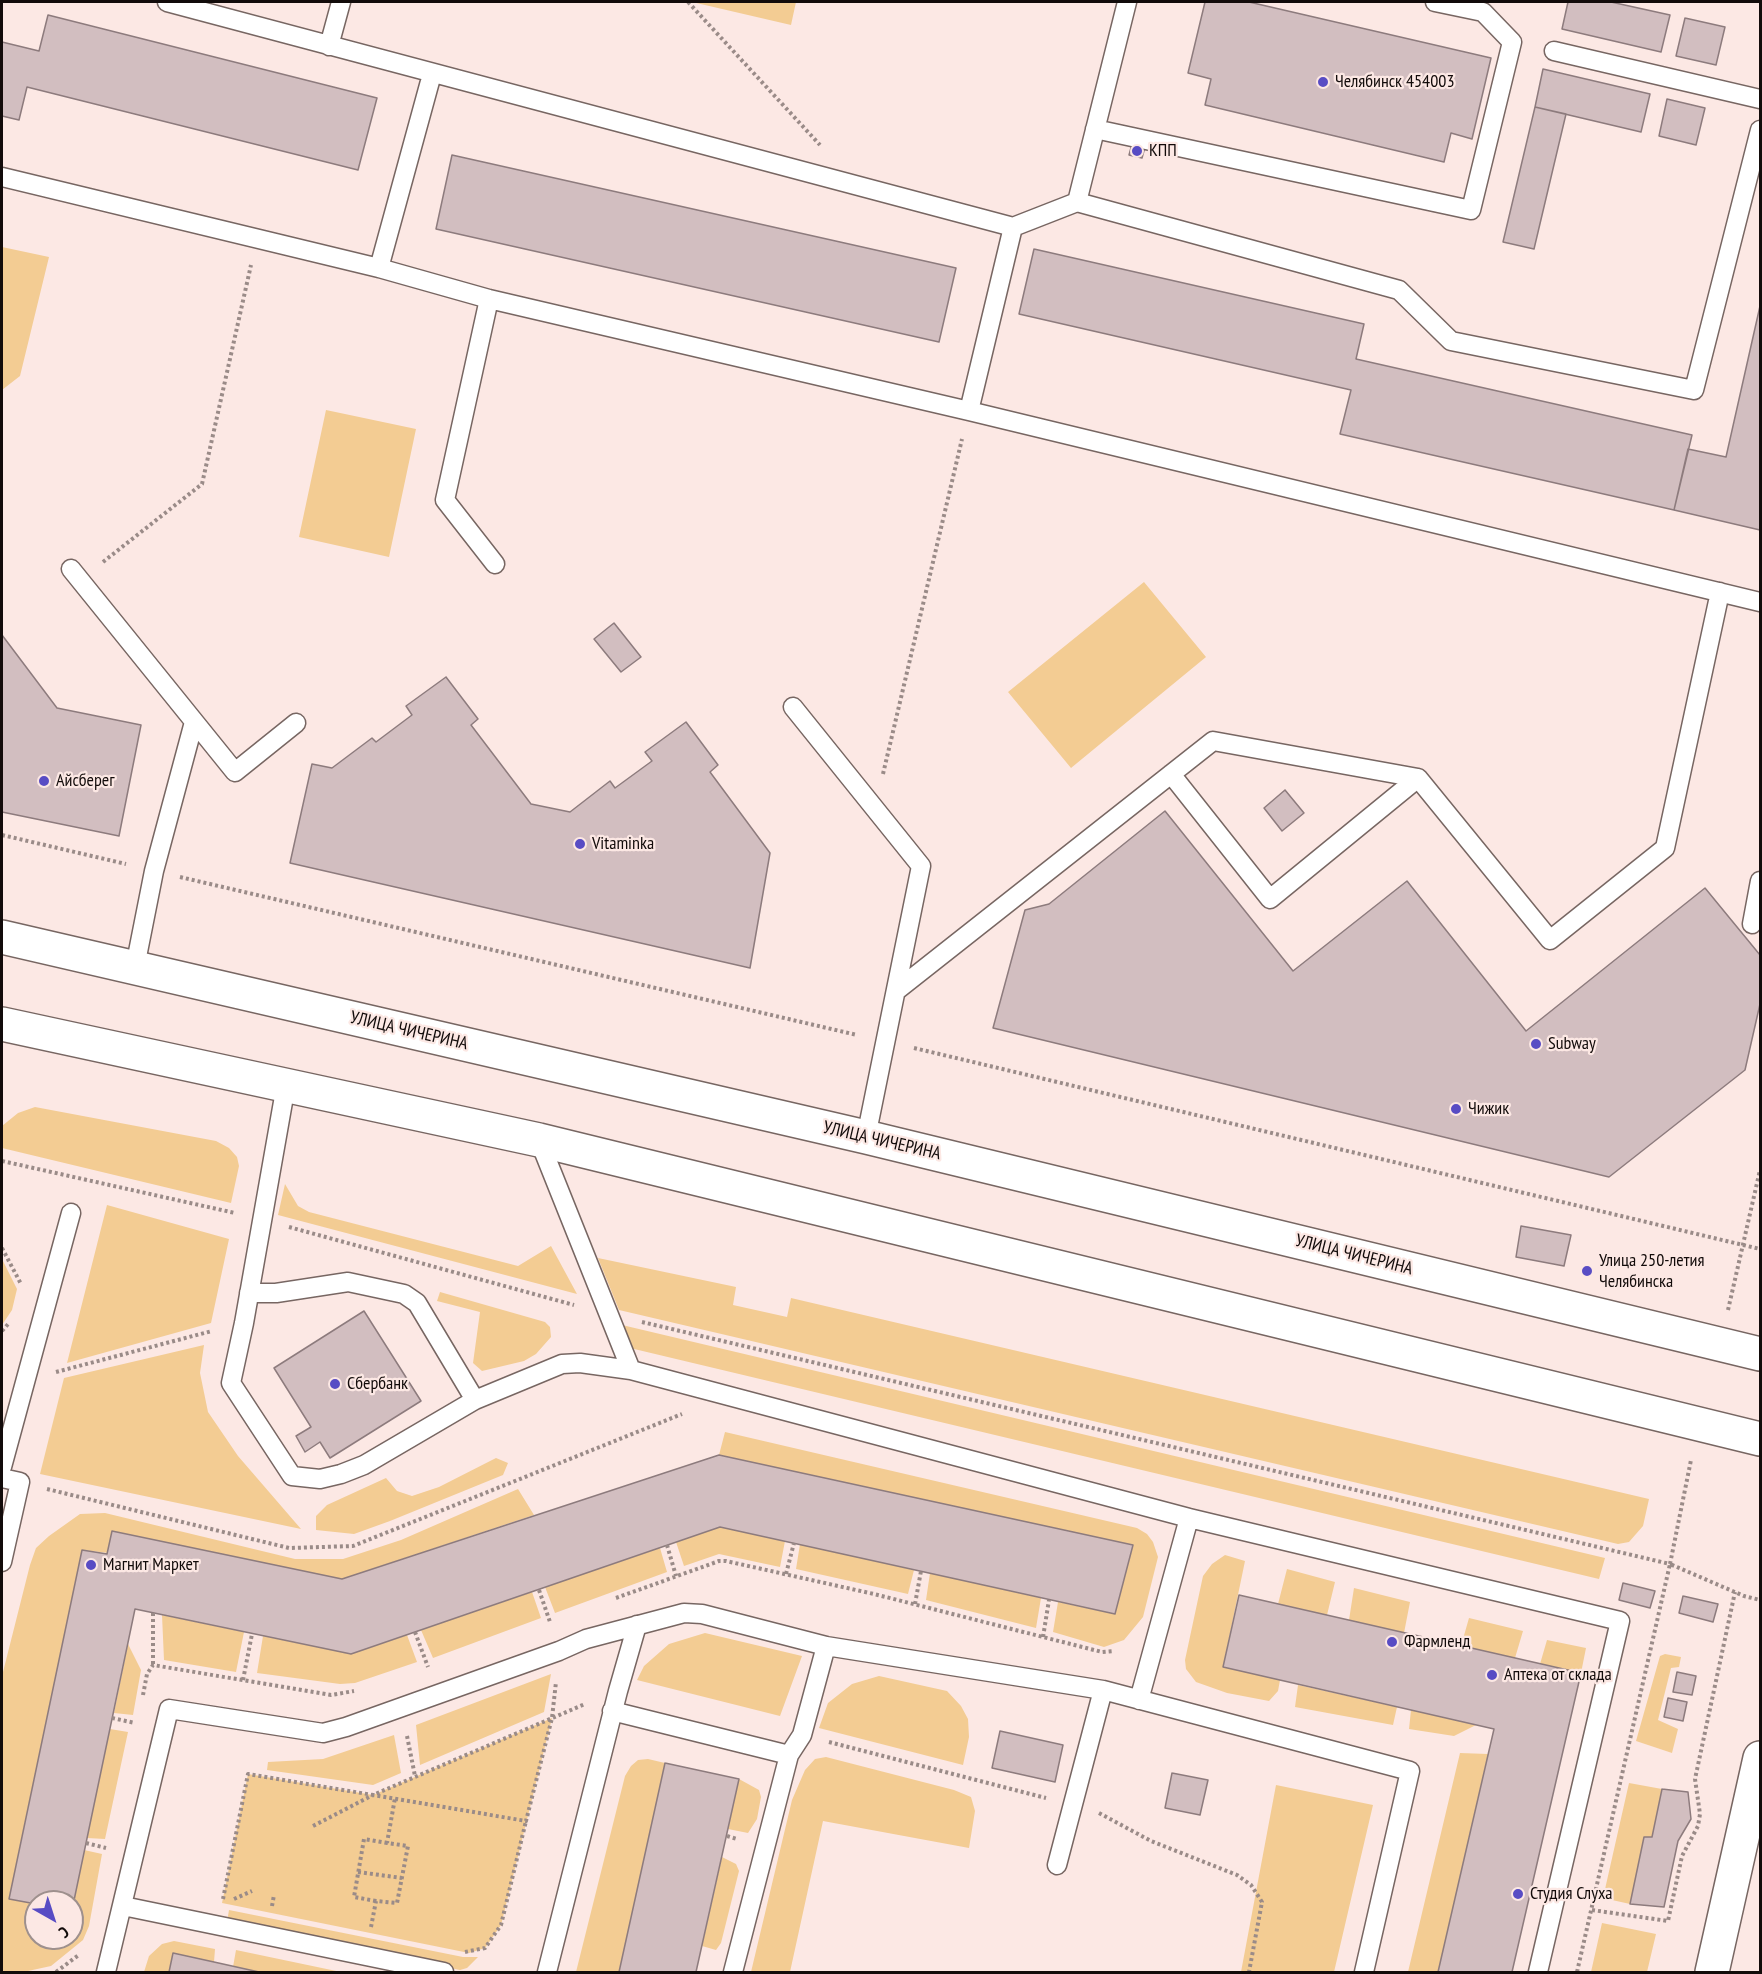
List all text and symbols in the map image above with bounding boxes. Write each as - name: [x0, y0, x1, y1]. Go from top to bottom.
- place label: Челябинск 454003: [1335, 71, 1454, 93]
- marker: Челябинск 454003: [1316, 75, 1330, 89]
- place label: КПП: [1149, 140, 1177, 162]
- marker: КПП: [1130, 144, 1144, 158]
- place label: Айсберег: [56, 770, 115, 792]
- marker: Айсберег: [37, 774, 51, 788]
- place label: Vitaminka: [592, 833, 654, 855]
- marker: Vitaminka: [573, 837, 587, 851]
- street label: УЛИЦА ЧИЧЕРИНА: [348, 1007, 470, 1055]
- place label: Subway: [1548, 1033, 1596, 1055]
- marker: Subway: [1529, 1037, 1543, 1051]
- place label: Чижик: [1468, 1098, 1509, 1120]
- marker: Чижик: [1449, 1102, 1463, 1116]
- street label: УЛИЦА ЧИЧЕРИНА: [821, 1117, 943, 1165]
- street label: УЛИЦА ЧИЧЕРИНА: [1293, 1230, 1415, 1280]
- place label: Улица 250-летия Челябинска: [1599, 1250, 1704, 1292]
- marker: Улица 250-летия Челябинска: [1580, 1264, 1594, 1278]
- place label: Сбербанк: [347, 1373, 408, 1395]
- marker: Сбербанк: [328, 1377, 342, 1391]
- place label: Магнит Маркет: [103, 1554, 199, 1576]
- marker: Магнит Маркет: [84, 1558, 98, 1572]
- place label: Фармленд: [1404, 1631, 1470, 1653]
- marker: Фармленд: [1385, 1635, 1399, 1649]
- place label: Аптека от склада: [1504, 1664, 1612, 1686]
- marker: Аптека от склада: [1485, 1668, 1499, 1682]
- place label: Студия Слуха: [1530, 1883, 1613, 1905]
- marker: Студия Слуха: [1511, 1887, 1525, 1901]
- north arrow: [24, 1890, 84, 1950]
- text: С: [55, 1922, 73, 1943]

